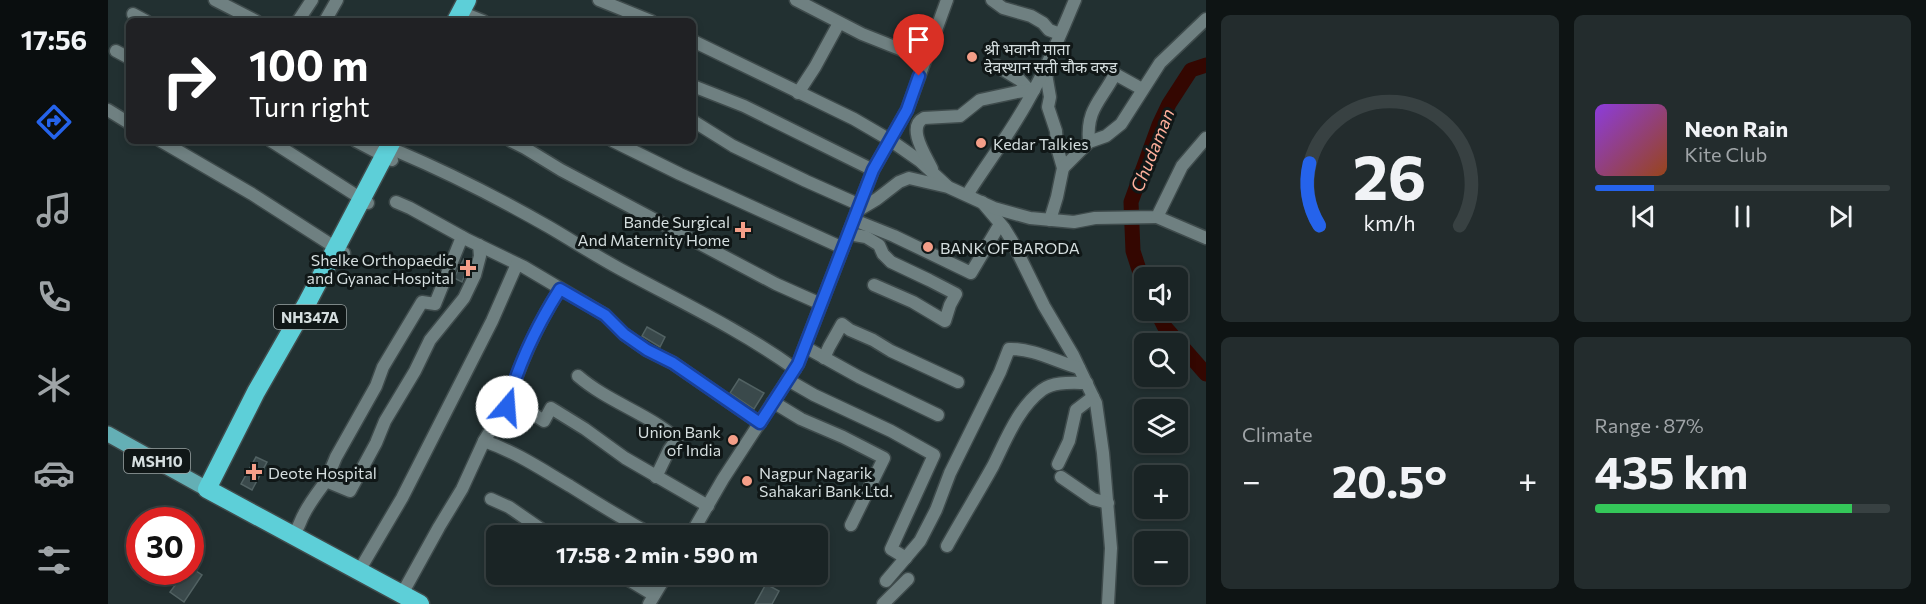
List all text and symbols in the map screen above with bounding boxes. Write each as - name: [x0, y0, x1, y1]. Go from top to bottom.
- pin: [893, 14, 944, 76]
- text: 17:56: [21, 23, 87, 56]
- icon: arrive: [902, 23, 935, 56]
- text: 100 m: [249, 38, 369, 90]
- place label: श्री भवानी माता देवस्थान सती चौक वरुड: [984, 39, 1118, 76]
- icon: right: [150, 42, 228, 120]
- marker: श्री भवानी माता देवस्थान सती चौक वरुड: [965, 50, 979, 64]
- text: Turn right: [249, 90, 369, 123]
- icon: directions: [33, 101, 75, 143]
- water label: Chudaman: [1125, 105, 1179, 195]
- text: Neon Rain: [1685, 115, 1788, 142]
- place label: Kedar Talkies: [993, 134, 1088, 153]
- marker: Kedar Talkies: [974, 136, 988, 150]
- text: 26: [1353, 137, 1427, 213]
- text: Kite Club: [1685, 142, 1767, 166]
- icon: music: [33, 189, 75, 231]
- icon: previous: [1627, 200, 1660, 233]
- icon: pause: [1726, 200, 1759, 233]
- icon: next: [1824, 200, 1857, 233]
- text: km/h: [1364, 209, 1416, 235]
- place label: Bande Surgical And Maternity Home: [578, 212, 730, 249]
- marker: Bande Surgical And Maternity Home: [734, 221, 752, 239]
- place label: BANK OF BARODA: [940, 238, 1080, 257]
- marker: BANK OF BARODA: [921, 240, 935, 254]
- place label: Shelke Orthopaedic and Gyanac Hospital: [307, 250, 454, 287]
- marker: Shelke Orthopaedic and Gyanac Hospital: [459, 259, 477, 277]
- map controls: [1134, 267, 1188, 585]
- button: sound: [1134, 267, 1188, 321]
- icon: phone: [33, 276, 75, 318]
- road number: NH347A: [274, 305, 346, 329]
- button: search: [1134, 333, 1188, 387]
- icon: climate: [33, 364, 75, 406]
- position arrow: [475, 375, 539, 439]
- button: layers: [1134, 399, 1188, 453]
- text: Range · 87%: [1595, 413, 1704, 437]
- place label: Union Bank of India: [638, 422, 721, 459]
- text: Climate: [1242, 422, 1312, 446]
- marker: Union Bank of India: [726, 433, 740, 447]
- text: 435 km: [1595, 443, 1748, 498]
- road number: MSH10: [124, 449, 190, 473]
- icon: car: [33, 452, 75, 494]
- text: 20.5°: [1332, 452, 1447, 507]
- text: −: [1242, 459, 1261, 500]
- text: +: [1518, 459, 1537, 500]
- marker: Deote Hospital: [245, 463, 263, 481]
- place label: Deote Hospital: [268, 463, 377, 482]
- place label: Nagpur Nagarik Sahakari Bank Ltd.: [759, 463, 893, 500]
- button: +: [1134, 465, 1188, 519]
- marker: Nagpur Nagarik Sahakari Bank Ltd.: [740, 474, 754, 488]
- speed limit sign: 30: [126, 507, 204, 585]
- button: −: [1134, 531, 1188, 585]
- icon: filters: [33, 539, 75, 581]
- text: 17:58 · 2 min · 590 m: [556, 541, 758, 568]

